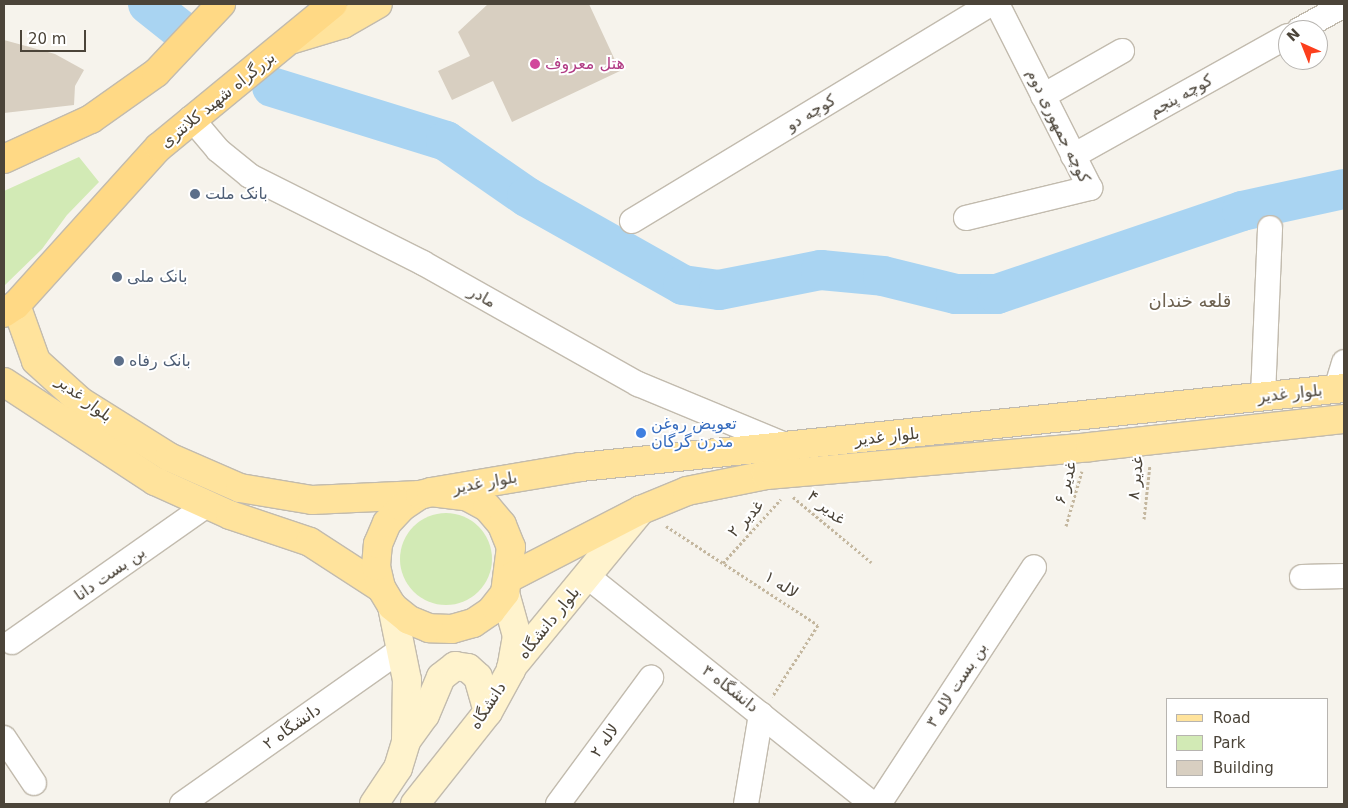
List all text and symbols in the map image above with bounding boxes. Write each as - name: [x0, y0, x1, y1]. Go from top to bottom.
- scale bar: [22, 20, 89, 52]
- north arrow: [1278, 20, 1328, 70]
- text: N: [1284, 25, 1303, 45]
- text: 20 m: [28, 30, 66, 48]
- street label: بزرگراه شهید کلانتری: [157, 48, 279, 152]
- place label: هتل معروف: [545, 54, 625, 74]
- marker: هتل معروف: [529, 58, 541, 70]
- street label: کوچه جمهوری دوم: [1022, 66, 1094, 186]
- street label: کوچه پنجم: [1146, 71, 1216, 121]
- street label: کوچه دو: [783, 91, 839, 135]
- place label: بانک ملت: [205, 184, 268, 204]
- marker: بانک ملت: [189, 188, 201, 200]
- place label: بانک ملی: [127, 267, 187, 287]
- marker: بانک ملی: [111, 271, 123, 283]
- street label: مادر: [465, 282, 499, 312]
- district label: قلعه خندان: [1149, 290, 1231, 312]
- place label: بانک رفاه: [129, 351, 191, 371]
- marker: بانک رفاه: [113, 355, 125, 367]
- street label: بلوار غدیر: [52, 372, 116, 426]
- street label: بلوار غدیر: [1257, 381, 1323, 407]
- place label: تعویض روغن مدرن گرگان: [651, 414, 737, 452]
- street label: بلوار غدیر: [854, 424, 920, 450]
- marker: تعویض روغن مدرن گرگان: [635, 427, 647, 439]
- street label: ۸ غدیر: [1124, 455, 1148, 501]
- street label: ۶ غدیر: [1050, 459, 1082, 507]
- street label: بلوار غدیر: [451, 468, 519, 498]
- street label: ۴ غدیر: [803, 487, 849, 529]
- street label: ۲ غدیر: [724, 496, 768, 542]
- street label: بن بست دانا: [71, 543, 149, 605]
- street label: ۱ لاله: [761, 567, 801, 603]
- street label: بلوار دانشگاه: [514, 583, 584, 663]
- street label: بن بست لاله ۳: [922, 639, 992, 731]
- street label: ۳ دانشگاه: [698, 661, 762, 717]
- street label: دانشگاه: [466, 679, 510, 733]
- legend: [1166, 698, 1328, 788]
- street label: دانشگاه ۲: [259, 700, 325, 754]
- text: Road: [1213, 709, 1251, 727]
- street label: ۲ لاله: [587, 721, 623, 761]
- text: Park: [1213, 734, 1245, 752]
- text: Building: [1213, 759, 1274, 777]

